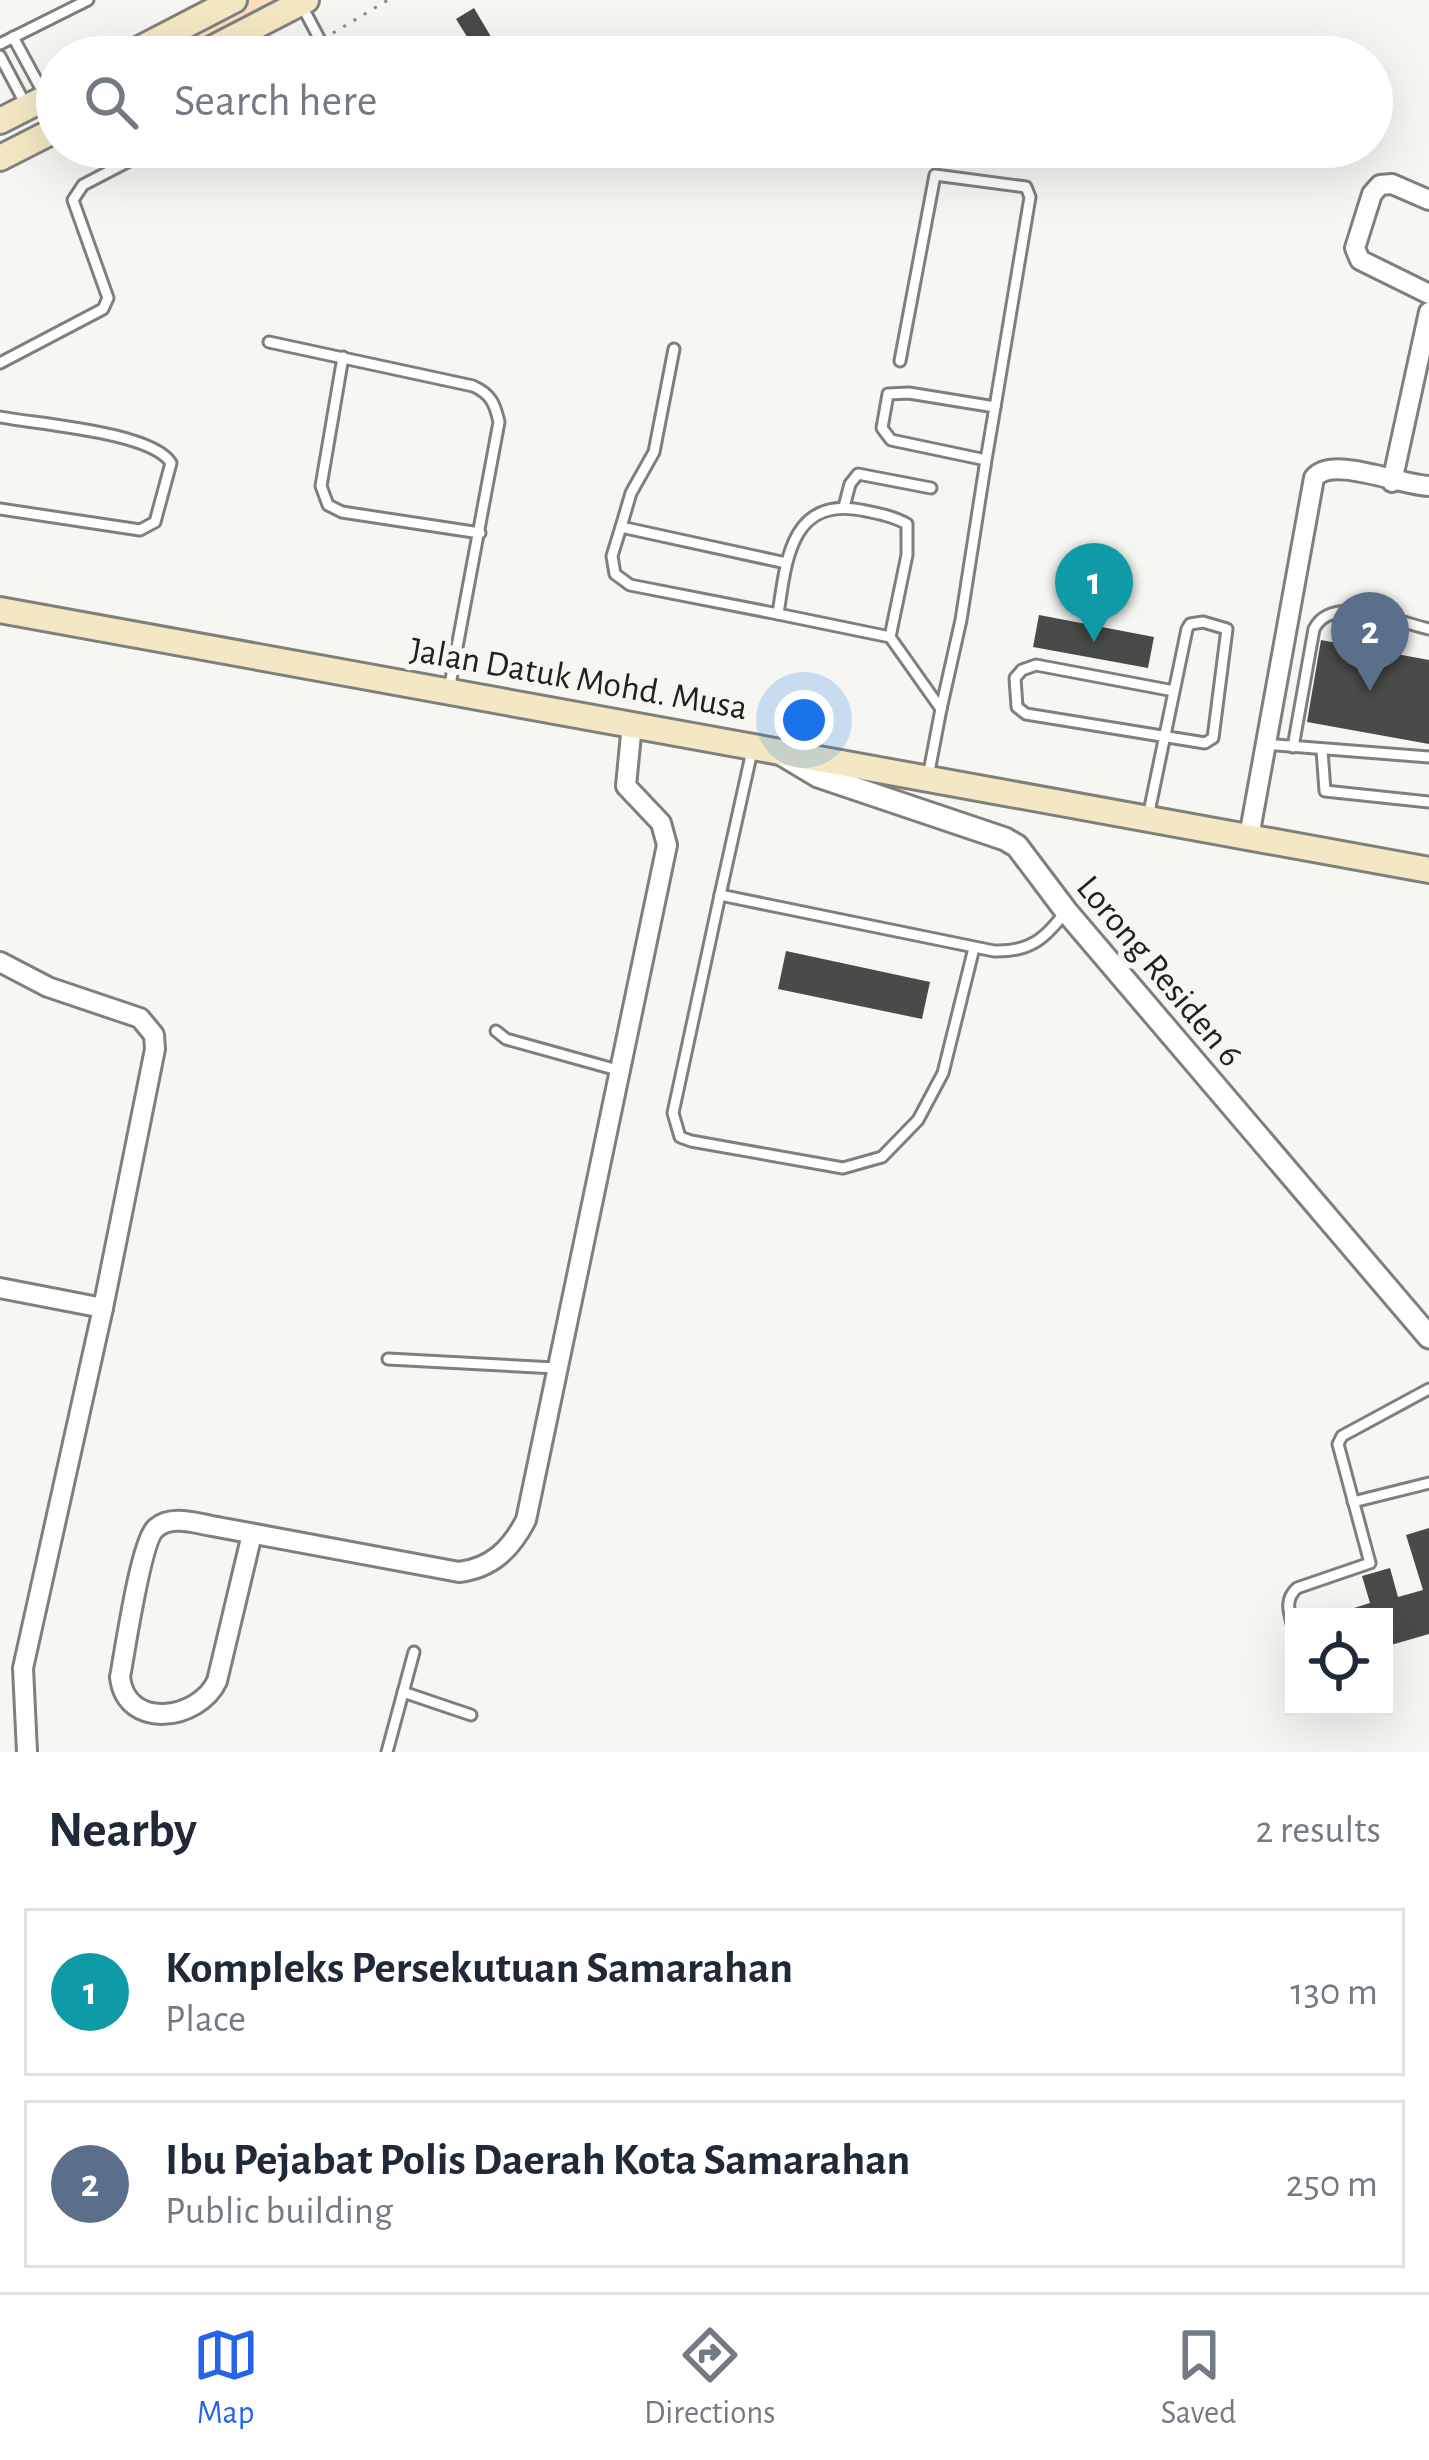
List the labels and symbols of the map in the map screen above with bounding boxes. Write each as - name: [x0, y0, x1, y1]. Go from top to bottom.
- pin: 1: [1055, 543, 1133, 642]
- pin: 2: [1331, 592, 1409, 691]
- street label: Jalan Datuk Mohd. Musa: [407, 632, 750, 726]
- your location: [774, 690, 834, 750]
- street label: Lorong Residen 6: [1070, 869, 1249, 1074]

